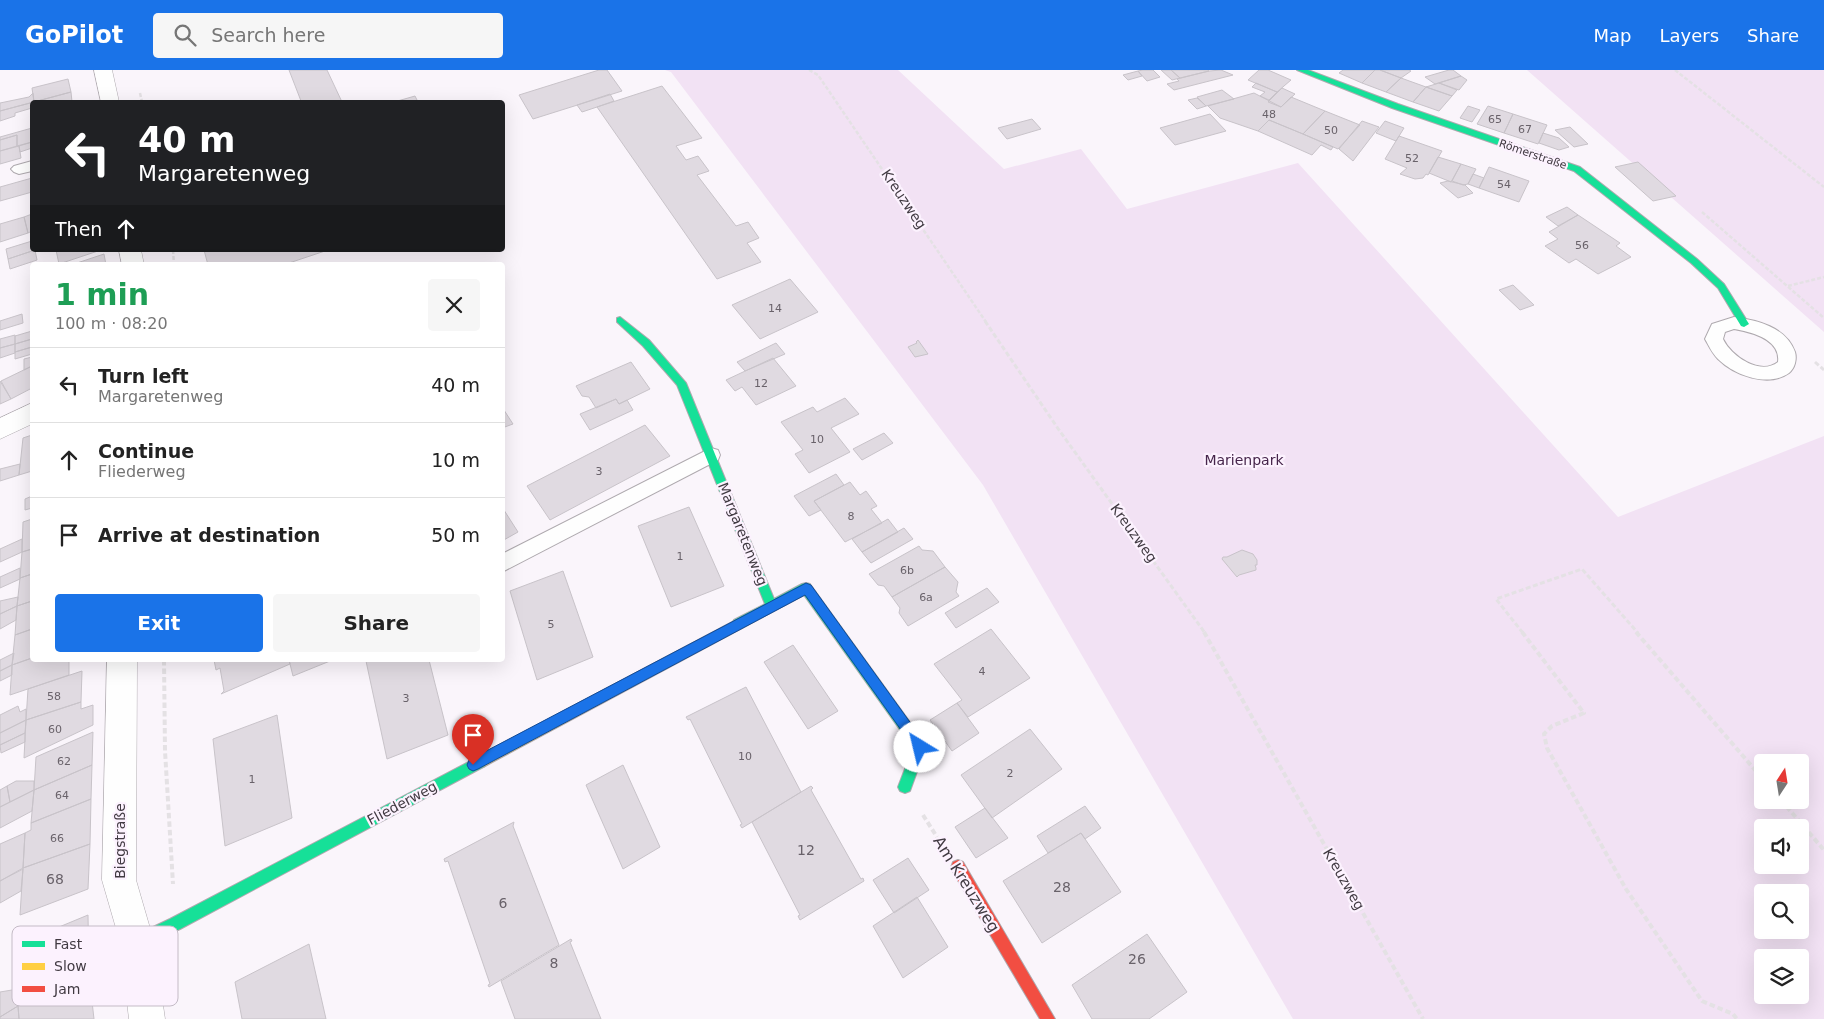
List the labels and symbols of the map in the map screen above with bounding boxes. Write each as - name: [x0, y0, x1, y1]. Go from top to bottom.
- house number: 48: [1262, 108, 1276, 121]
- house number: 65: [1488, 113, 1502, 126]
- house number: 67: [1518, 123, 1532, 136]
- house number: 50: [1324, 124, 1338, 137]
- street label: Römerstraße: [1497, 137, 1569, 172]
- house number: 52: [1405, 152, 1419, 165]
- street label: Kreuzweg: [878, 166, 930, 232]
- house number: 54: [1497, 178, 1511, 191]
- house number: 56: [1575, 239, 1589, 252]
- house number: 14: [768, 302, 782, 315]
- house number: 12: [754, 377, 768, 390]
- house number: 10: [810, 433, 824, 446]
- park label: Marienpark: [1204, 452, 1284, 468]
- house number: 3: [596, 465, 603, 478]
- street label: Margaretenweg: [715, 480, 771, 588]
- street label: Kreuzweg: [1107, 501, 1161, 565]
- house number: 8: [848, 510, 855, 523]
- house number: 1: [677, 550, 684, 563]
- house number: 6b: [900, 564, 914, 577]
- house number: 6a: [919, 591, 933, 604]
- house number: 5: [548, 618, 555, 631]
- house number: 4: [979, 665, 986, 678]
- house number: 58: [47, 690, 61, 703]
- house number: 3: [403, 692, 410, 705]
- pin: [452, 714, 494, 765]
- position arrow: [893, 720, 945, 772]
- house number: 60: [48, 723, 62, 736]
- house number: 10: [738, 750, 752, 763]
- north arrow: [1754, 754, 1809, 809]
- house number: 62: [57, 755, 71, 768]
- house number: 2: [1007, 767, 1014, 780]
- house number: 1: [249, 773, 256, 786]
- street label: Fliederweg: [364, 778, 440, 828]
- house number: 64: [55, 789, 69, 802]
- street label: Biegstraße: [112, 803, 128, 879]
- house number: 66: [50, 832, 64, 845]
- street label: Am Kreuzweg: [929, 833, 1004, 936]
- house number: 12: [797, 842, 815, 858]
- street label: Kreuzweg: [1320, 845, 1368, 913]
- house number: 68: [46, 871, 64, 887]
- house number: 28: [1053, 879, 1071, 895]
- house number: 6: [499, 895, 508, 911]
- legend: [12, 926, 178, 1006]
- text: Fast: [54, 936, 83, 952]
- house number: 26: [1128, 951, 1146, 967]
- house number: 8: [550, 955, 558, 971]
- text: Slow: [54, 958, 87, 974]
- text: Jam: [53, 981, 80, 997]

